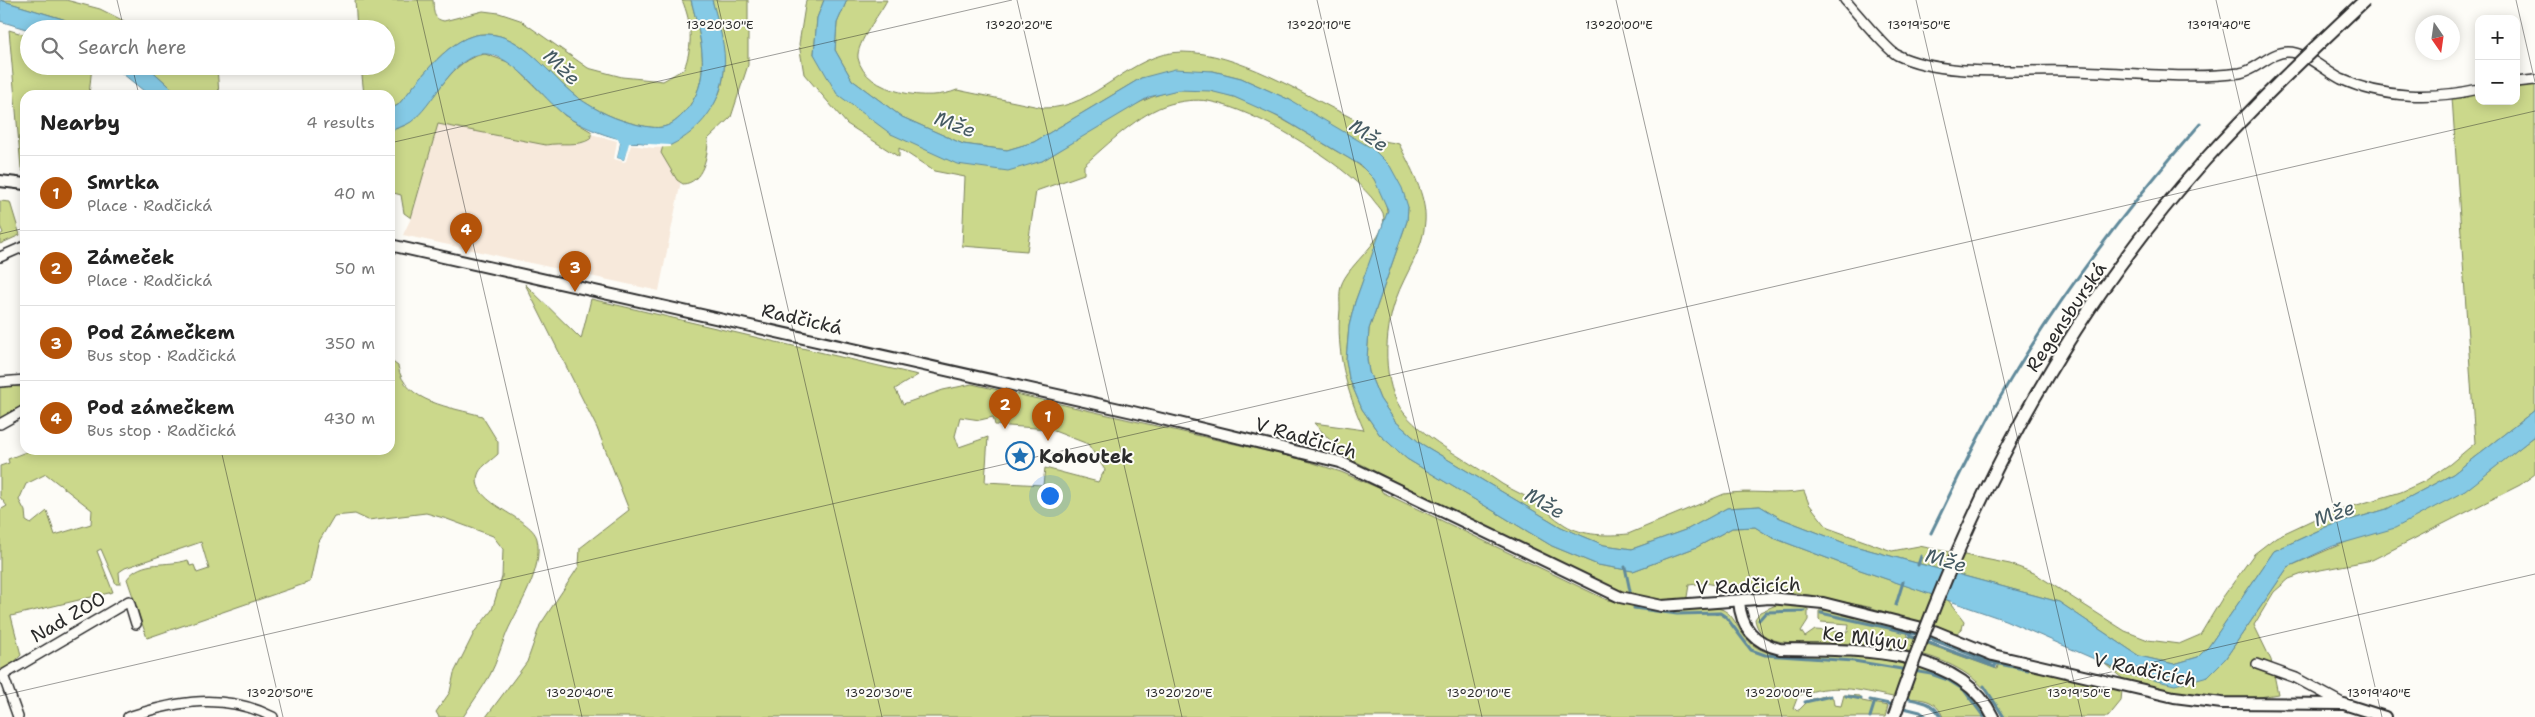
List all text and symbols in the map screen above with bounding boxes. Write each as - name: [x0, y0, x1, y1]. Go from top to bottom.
- north arrow: [2415, 15, 2460, 60]
- map controls: [2475, 15, 2520, 105]
- button: +: [2475, 15, 2520, 60]
- text: 13°20'30"E: [686, 17, 754, 33]
- text: 13°20'20"E: [985, 17, 1053, 33]
- text: 13°20'10"E: [1287, 17, 1351, 33]
- text: 13°20'00"E: [1585, 17, 1653, 33]
- text: 13°19'50"E: [1887, 17, 1951, 33]
- text: 13°19'40"E: [2187, 17, 2251, 33]
- search box: [20, 20, 395, 75]
- icon: search: [38, 34, 66, 62]
- text: Search here: [78, 35, 187, 60]
- water label: Mže: [538, 43, 586, 91]
- button: −: [2475, 60, 2520, 105]
- water label: Mže: [931, 105, 979, 143]
- text: Nearby: [40, 109, 120, 137]
- text: 4 results: [306, 112, 375, 133]
- water label: Mže: [1344, 112, 1394, 158]
- text: Smrtka: [87, 170, 159, 195]
- text: 1: [52, 183, 60, 204]
- text: 40 m: [333, 183, 375, 204]
- text: Place · Radčická: [87, 195, 212, 216]
- pin: 4: [450, 213, 482, 254]
- text: Zámeček: [87, 245, 174, 270]
- pin: 3: [559, 251, 591, 292]
- street label: Regensburská: [2020, 257, 2112, 377]
- text: 2: [50, 258, 62, 279]
- text: 50 m: [335, 258, 375, 279]
- text: Place · Radčická: [87, 270, 212, 291]
- street label: Radčická: [759, 298, 845, 340]
- text: Pod Zámečkem: [87, 320, 235, 345]
- text: 3: [50, 333, 62, 354]
- text: 350 m: [324, 333, 375, 354]
- text: Bus stop · Radčická: [87, 345, 236, 366]
- pin: 2: [989, 388, 1021, 429]
- text: Pod zámečkem: [87, 395, 234, 420]
- pin: 1: [1032, 400, 1064, 441]
- text: 4: [50, 408, 62, 429]
- text: 430 m: [324, 408, 375, 429]
- street label: V Radčicích: [1252, 411, 1360, 465]
- text: Bus stop · Radčická: [87, 420, 236, 441]
- place icon: Kohoutek: [1005, 441, 1035, 471]
- place label: Kohoutek: [1039, 444, 1133, 469]
- water label: Mže: [1520, 481, 1570, 525]
- your location: [1037, 483, 1063, 509]
- water label: Mže: [2310, 494, 2358, 532]
- water label: Mže: [1922, 542, 1970, 578]
- street label: V Radčicích: [1695, 572, 1801, 600]
- street label: Nad ZOO: [26, 585, 110, 649]
- street label: Ke Mlýnu: [1821, 620, 1909, 656]
- street label: V Radčicích: [2091, 647, 2199, 693]
- text: 13°20'50"E: [247, 685, 313, 701]
- text: 13°20'40"E: [546, 685, 614, 701]
- text: 13°20'30"E: [845, 685, 913, 701]
- text: 13°20'20"E: [1145, 685, 1213, 701]
- text: 13°20'10"E: [1447, 685, 1511, 701]
- text: 13°20'00"E: [1745, 685, 1813, 701]
- text: 13°19'50"E: [2047, 685, 2111, 701]
- text: 13°19'40"E: [2347, 685, 2411, 701]

